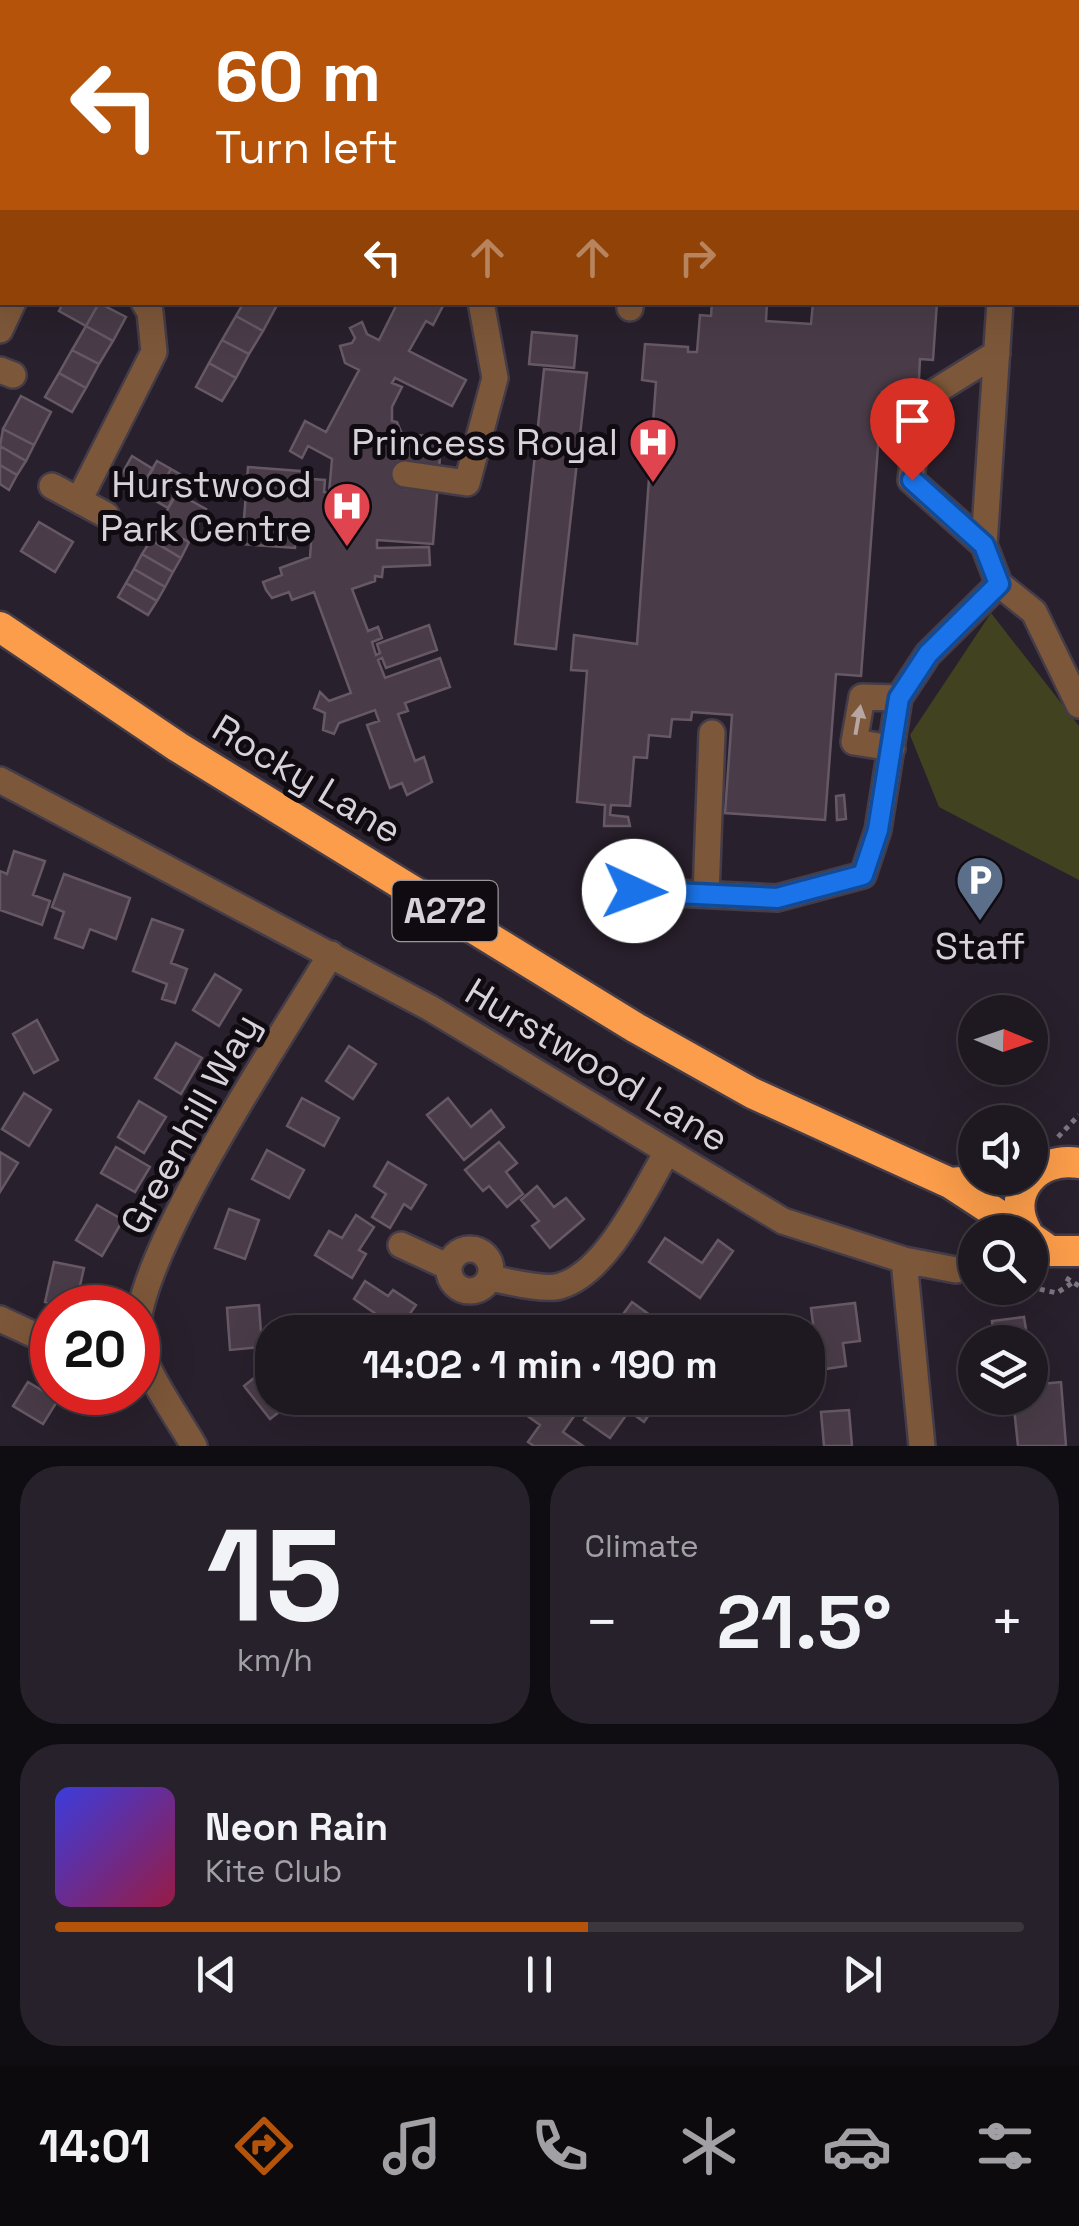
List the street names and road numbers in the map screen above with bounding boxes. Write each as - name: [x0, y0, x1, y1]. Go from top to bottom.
- street label: Rocky Lane: [204, 704, 410, 854]
- road number: A272: [392, 881, 498, 941]
- street label: Hurstwood Lane: [457, 967, 737, 1163]
- street label: Greenhill Way: [110, 1005, 270, 1243]

